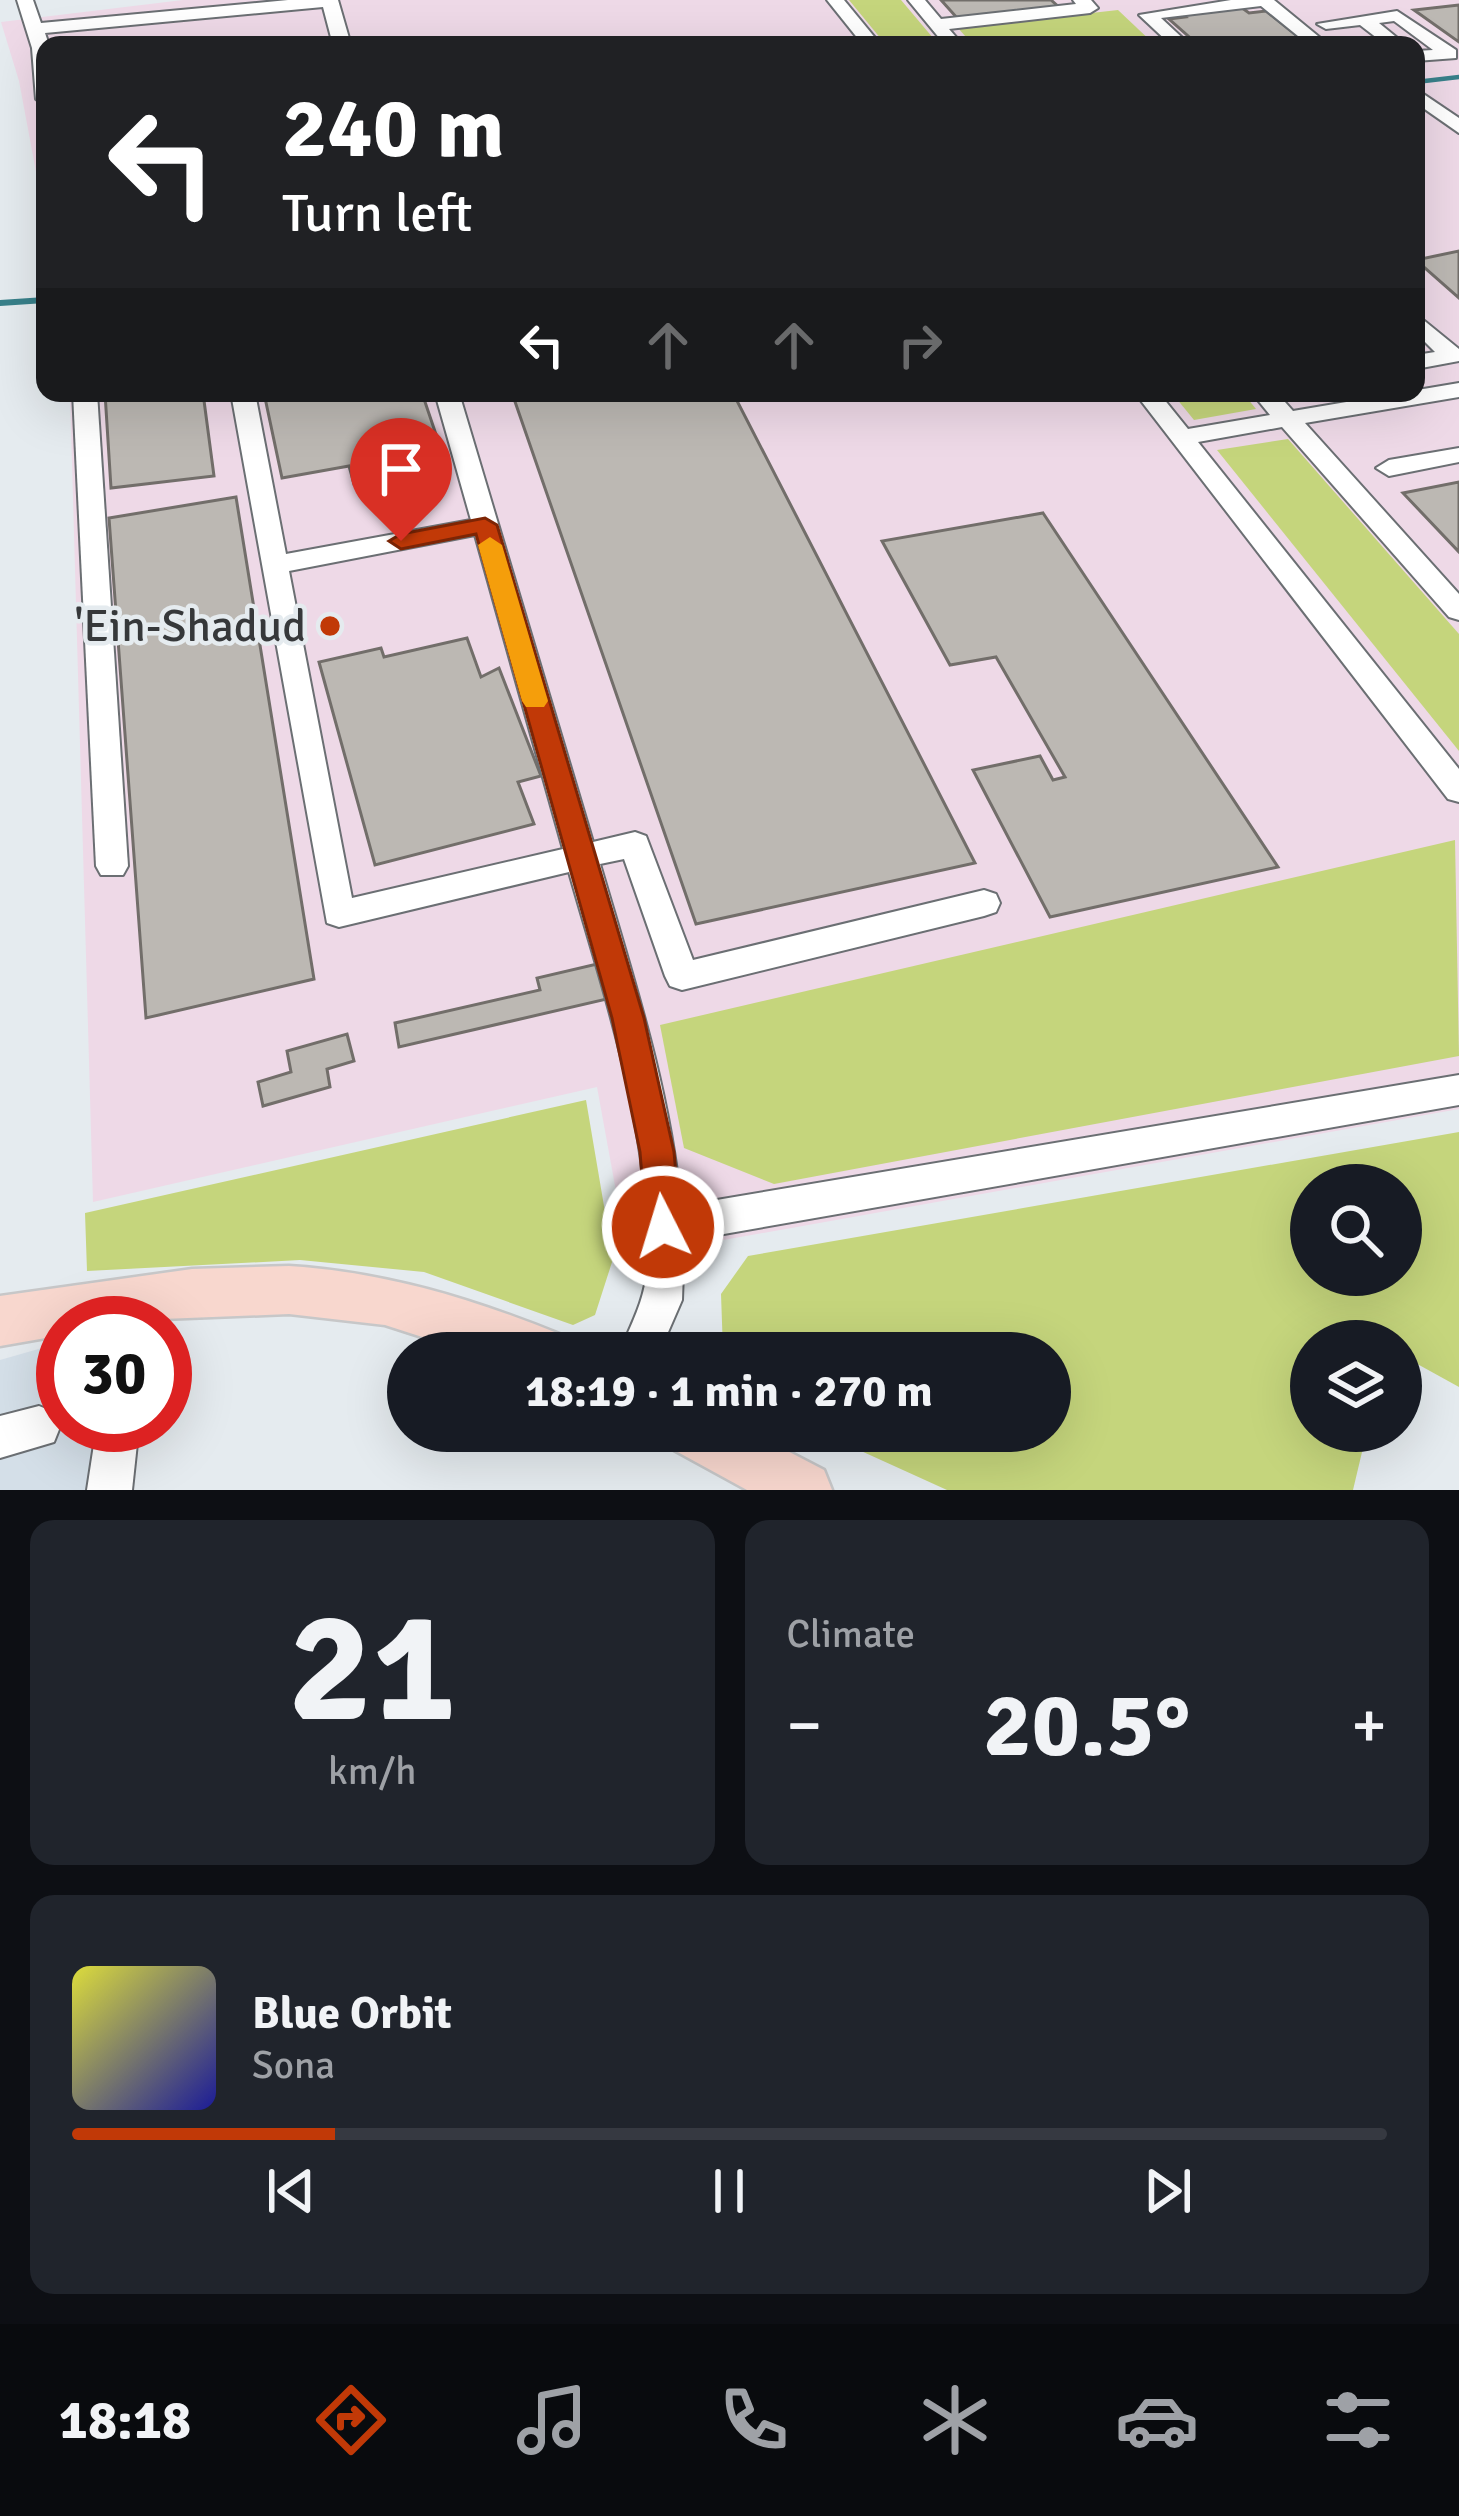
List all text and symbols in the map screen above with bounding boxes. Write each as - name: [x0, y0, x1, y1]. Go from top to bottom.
- text: 240 m: [282, 77, 504, 181]
- icon: left: [84, 84, 240, 240]
- text: Turn left: [282, 180, 472, 247]
- icon: left: [509, 312, 575, 378]
- icon: ahead: [635, 312, 701, 378]
- icon: ahead: [761, 312, 827, 378]
- icon: right: [887, 312, 953, 378]
- pin: [350, 418, 452, 541]
- icon: arrive: [368, 436, 434, 502]
- place label: 'Ein-Shadud: [74, 599, 306, 654]
- marker: 'Ein-Shadud: [317, 613, 343, 639]
- position arrow: [600, 1164, 726, 1290]
- map controls: [1290, 1164, 1422, 1452]
- button: search: [1290, 1164, 1422, 1296]
- speed limit sign: 30: [36, 1296, 192, 1452]
- button: layers: [1290, 1320, 1422, 1452]
- text: 18:19 · 1 min · 270 m: [525, 1364, 933, 1419]
- text: 21: [288, 1572, 456, 1765]
- text: Climate: [787, 1610, 915, 1658]
- text: 20.5°: [983, 1670, 1191, 1781]
- text: −: [787, 1685, 822, 1766]
- text: +: [1351, 1685, 1387, 1766]
- text: km/h: [328, 1747, 416, 1795]
- text: Blue Orbit: [252, 1986, 452, 2041]
- text: Sona: [252, 2041, 335, 2089]
- icon: previous: [258, 2158, 324, 2224]
- icon: pause: [696, 2158, 762, 2224]
- icon: next: [1135, 2158, 1201, 2224]
- icon: directions: [309, 2378, 393, 2462]
- icon: music: [510, 2378, 594, 2462]
- icon: phone: [712, 2378, 796, 2462]
- icon: climate: [913, 2378, 997, 2462]
- icon: car: [1115, 2378, 1199, 2462]
- icon: filters: [1316, 2378, 1400, 2462]
- text: 18:18: [59, 2387, 191, 2454]

